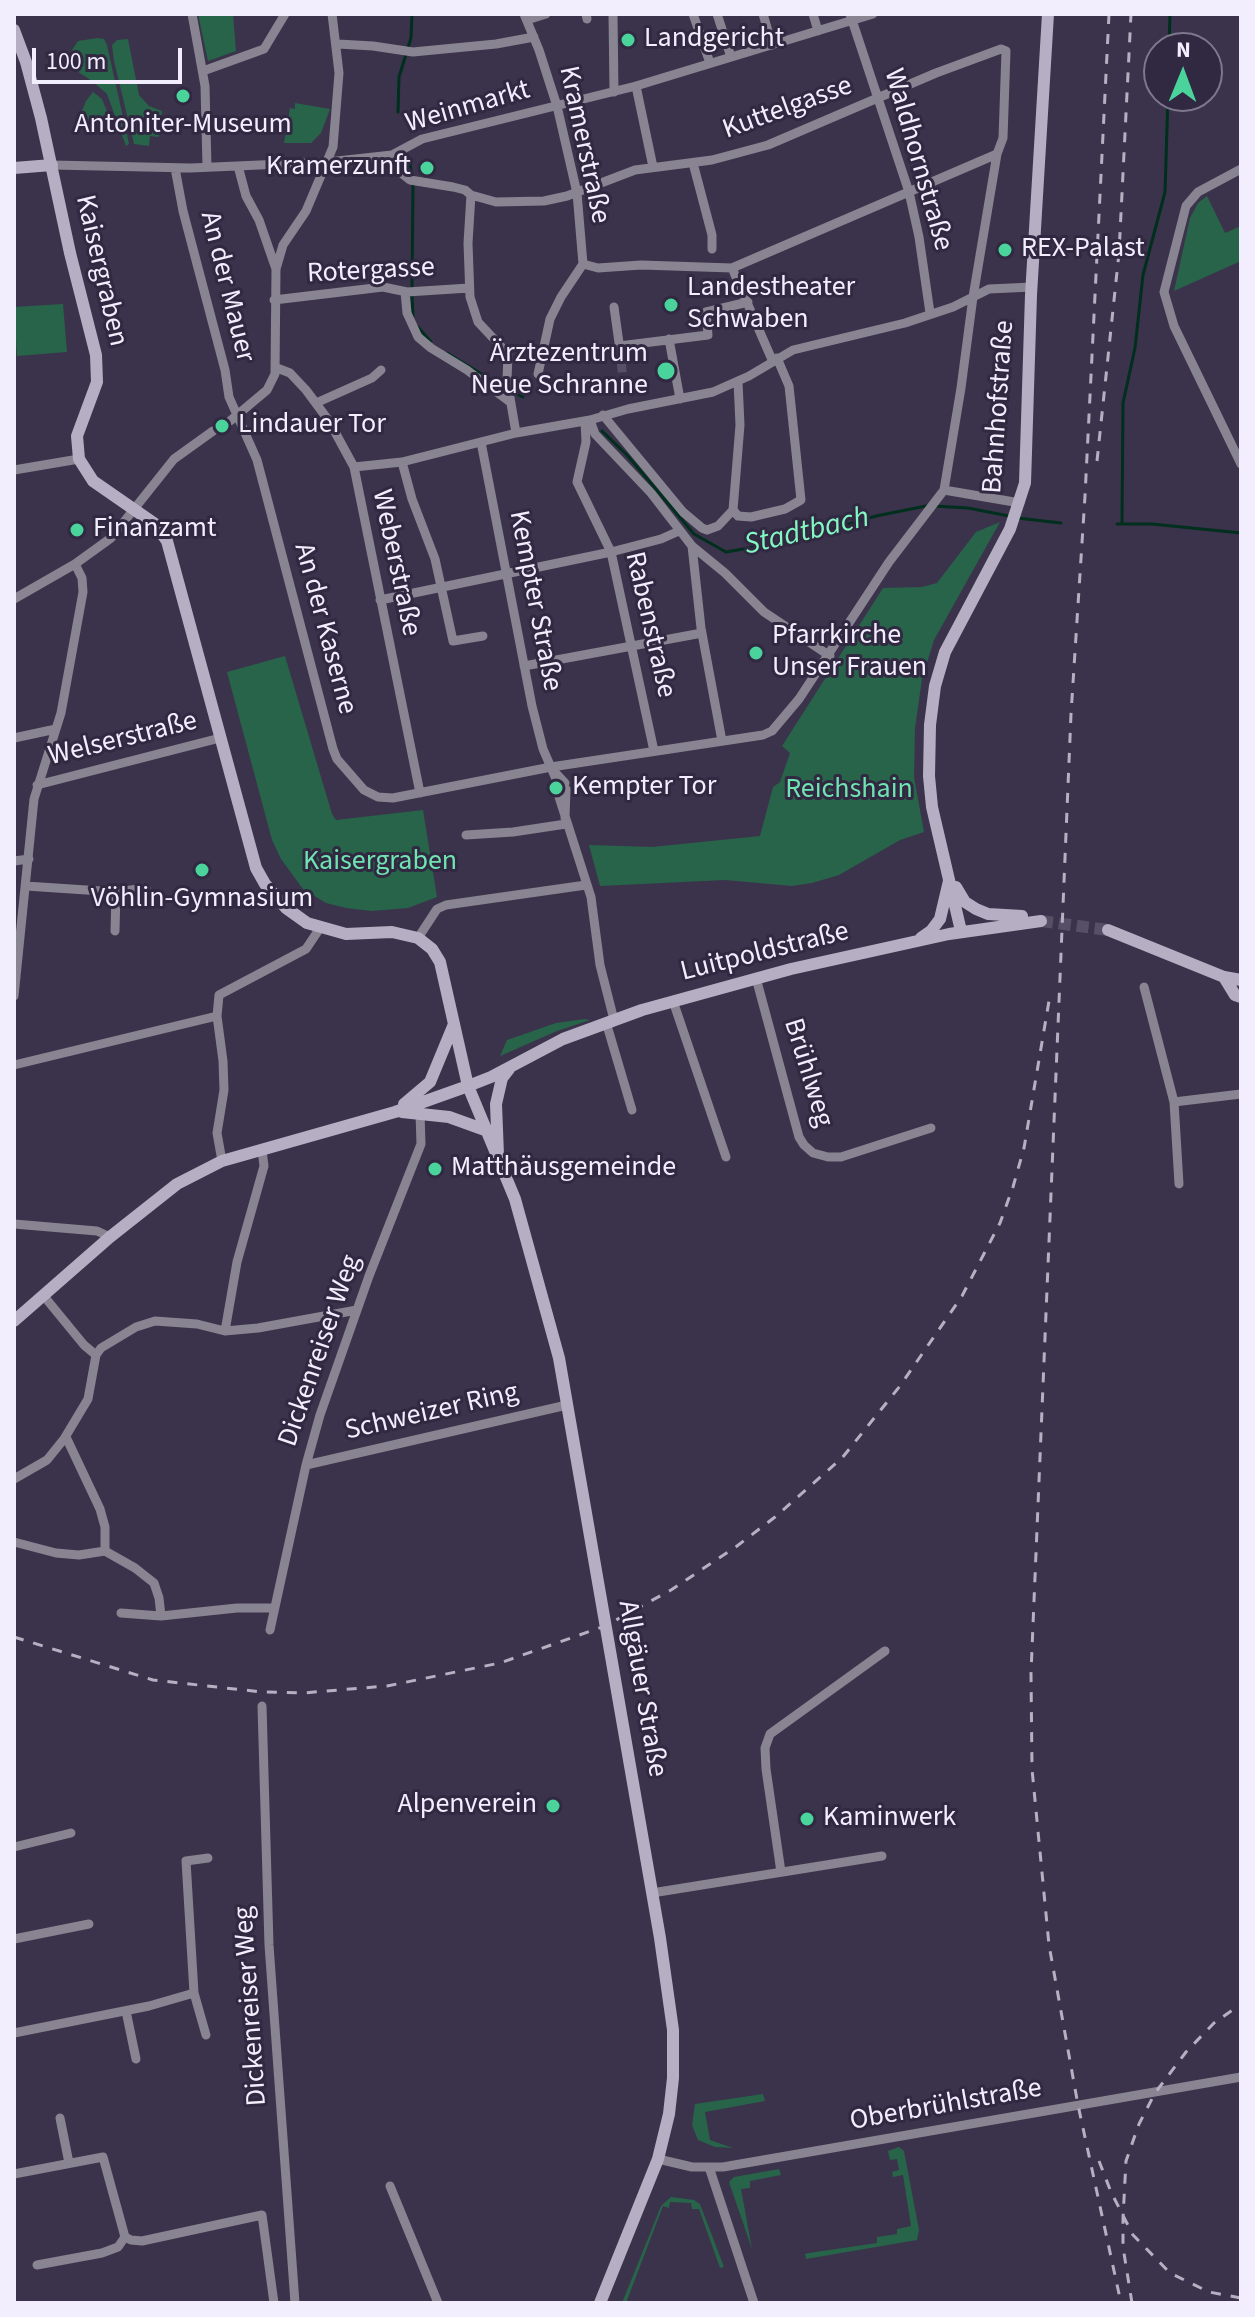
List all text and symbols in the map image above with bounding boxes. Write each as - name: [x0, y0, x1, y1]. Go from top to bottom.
- place label: Landgericht: [644, 23, 784, 57]
- marker: Landgericht: [619, 31, 637, 49]
- scale bar: [36, 32, 186, 82]
- north arrow: [1143, 32, 1223, 112]
- text: N: [1176, 34, 1191, 66]
- text: 100 m: [46, 44, 106, 79]
- street label: Kramerstraße: [550, 63, 616, 227]
- street label: Waldhornstraße: [875, 65, 959, 255]
- street label: Kuttelgasse: [719, 70, 857, 148]
- street label: Weinmarkt: [402, 74, 534, 142]
- marker: Antoniter-Museum: [174, 87, 192, 105]
- place label: Antoniter-Museum: [74, 109, 292, 143]
- place label: Kramerzunft: [266, 151, 411, 185]
- marker: Kramerzunft: [418, 159, 436, 177]
- street label: Kaisergraben: [66, 192, 134, 350]
- street label: An der Mauer: [191, 208, 261, 366]
- place label: REX-Palast: [1021, 233, 1145, 267]
- marker: REX-Palast: [996, 241, 1014, 259]
- street label: Rotergasse: [306, 252, 436, 292]
- place label: Landestheater Schwaben: [687, 272, 855, 338]
- marker: Landestheater Schwaben: [662, 296, 680, 314]
- street label: Bahnhofstraße: [977, 319, 1023, 495]
- place label: Ärztezentrum Neue Schranne: [471, 338, 648, 404]
- marker: Ärztezentrum Neue Schranne: [655, 360, 677, 382]
- place label: Lindauer Tor: [238, 409, 386, 443]
- marker: Lindauer Tor: [213, 417, 231, 435]
- street label: Weberstraße: [363, 487, 427, 639]
- water label: Stadtbach: [741, 501, 873, 565]
- street label: Kempter Straße: [500, 508, 568, 694]
- place label: Finanzamt: [93, 513, 217, 547]
- marker: Finanzamt: [68, 521, 86, 539]
- street label: An der Kaserne: [285, 540, 363, 718]
- street label: Rabenstraße: [616, 549, 682, 701]
- place label: Pfarrkirche Unser Frauen: [772, 620, 927, 686]
- marker: Pfarrkirche Unser Frauen: [747, 644, 765, 662]
- street label: Welserstraße: [45, 705, 201, 775]
- place label: Kempter Tor: [572, 771, 716, 805]
- park label: Reichshain: [785, 774, 913, 808]
- marker: Kempter Tor: [547, 779, 565, 797]
- park label: Kaisergraben: [303, 846, 457, 880]
- marker: Vöhlin-Gymnasium: [193, 861, 211, 879]
- place label: Vöhlin-Gymnasium: [91, 883, 313, 917]
- street label: Luitpoldstraße: [677, 916, 853, 990]
- street label: Brühlweg: [775, 1015, 839, 1131]
- place label: Matthäusgemeinde: [451, 1152, 676, 1186]
- marker: Matthäusgemeinde: [426, 1160, 444, 1178]
- street label: Dickenreiser Weg: [273, 1251, 369, 1451]
- street label: Schweizer Ring: [342, 1377, 522, 1449]
- street label: Allgäuer Straße: [609, 1598, 673, 1780]
- place label: Alpenverein: [398, 1789, 537, 1823]
- marker: Alpenverein: [544, 1797, 562, 1815]
- place label: Kaminwerk: [823, 1802, 956, 1836]
- marker: Kaminwerk: [798, 1810, 816, 1828]
- street label: Dickenreiser Weg: [228, 1905, 276, 2107]
- street label: Oberbrühlstraße: [847, 2073, 1045, 2139]

